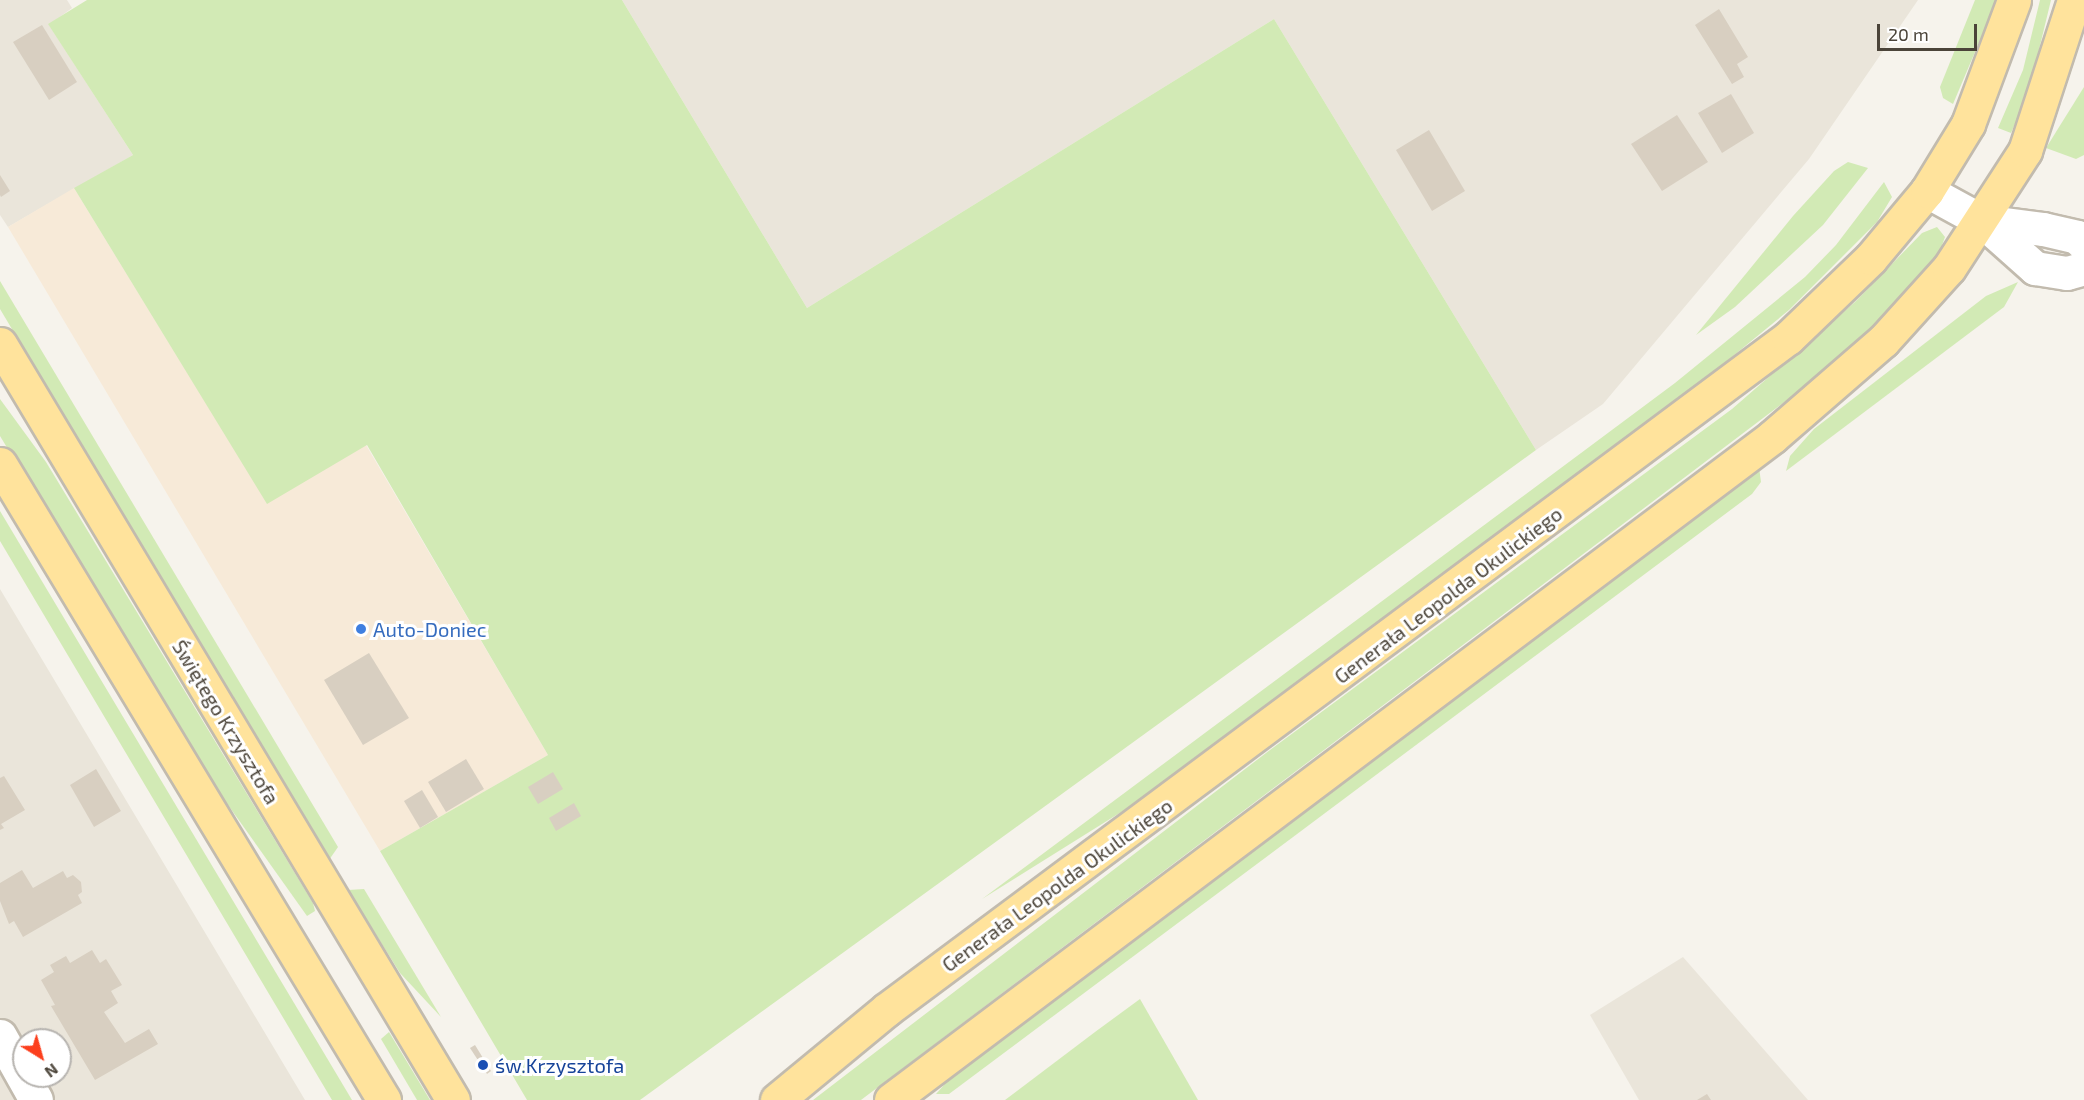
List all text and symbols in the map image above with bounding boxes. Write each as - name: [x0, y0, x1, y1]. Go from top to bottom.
- scale bar: [1880, 12, 1980, 50]
- text: 20 m: [1888, 23, 1929, 45]
- street label: Generała Leopolda Okulickiego: [1329, 502, 1567, 688]
- place label: Auto-Doniec: [373, 617, 487, 641]
- marker: Auto-Doniec: [354, 622, 368, 636]
- street label: Świętego Krzysztofa: [168, 636, 284, 808]
- street label: Generała Leopolda Okulickiego: [937, 793, 1177, 977]
- north arrow: [12, 1028, 72, 1088]
- place label: św.Krzysztofa: [495, 1053, 624, 1077]
- marker: św.Krzysztofa: [476, 1058, 490, 1072]
- text: N: [42, 1060, 62, 1082]

